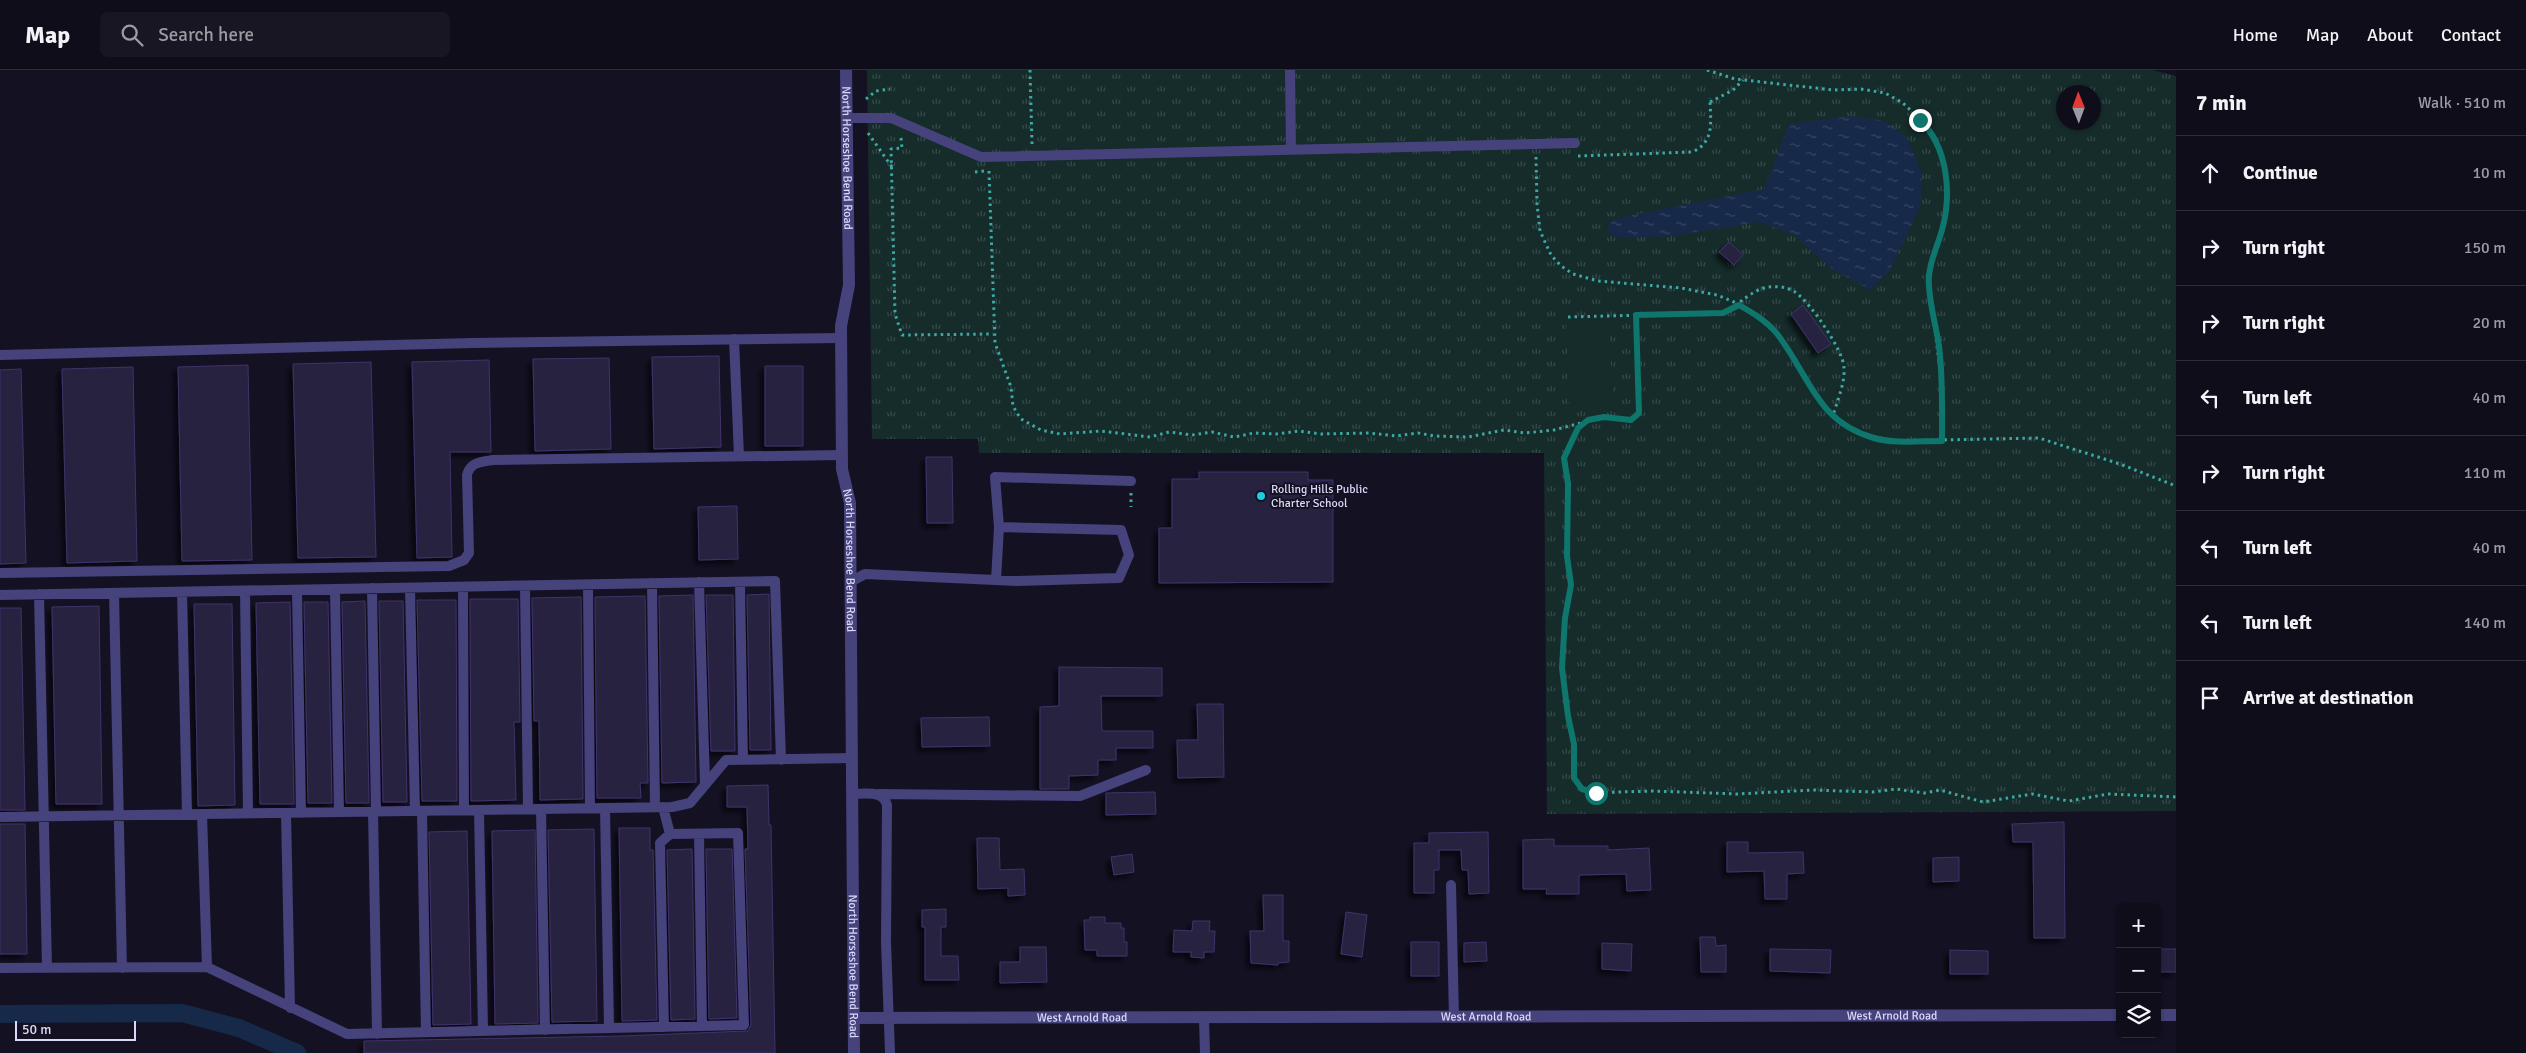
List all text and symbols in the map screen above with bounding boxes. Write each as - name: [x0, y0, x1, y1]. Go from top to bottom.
- search box: [100, 12, 450, 57]
- text: Map: [25, 20, 70, 50]
- icon: search: [118, 21, 146, 49]
- text: Search here: [158, 23, 254, 47]
- text: Home: [2233, 24, 2278, 46]
- text: Map: [2306, 24, 2339, 46]
- text: About: [2367, 24, 2413, 46]
- text: Contact: [2441, 24, 2501, 46]
- north arrow: [2056, 85, 2101, 130]
- street label: North Horseshoe Bend Road: [838, 86, 855, 230]
- text: 7 min: [2196, 90, 2247, 116]
- text: Walk · 510 m: [2418, 93, 2506, 113]
- route end: [1909, 109, 1932, 132]
- icon: ahead: [2196, 159, 2224, 187]
- text: Continue: [2243, 161, 2318, 185]
- text: 10 m: [2472, 163, 2506, 183]
- icon: right: [2196, 234, 2224, 262]
- text: Turn right: [2243, 236, 2325, 260]
- text: 150 m: [2464, 238, 2506, 258]
- icon: right: [2196, 309, 2224, 337]
- text: Turn right: [2243, 311, 2325, 335]
- text: 20 m: [2472, 313, 2506, 333]
- icon: left: [2196, 384, 2224, 412]
- text: Turn left: [2243, 386, 2312, 410]
- text: 40 m: [2472, 388, 2506, 408]
- icon: right: [2196, 459, 2224, 487]
- text: Turn right: [2243, 461, 2325, 485]
- text: 110 m: [2464, 463, 2506, 483]
- place label: Rolling Hills Public Charter School: [1271, 482, 1368, 511]
- street label: North Horseshoe Bend Road: [839, 487, 858, 632]
- marker: Rolling Hills Public Charter School: [1255, 490, 1267, 502]
- icon: left: [2196, 534, 2224, 562]
- text: Turn left: [2243, 536, 2312, 560]
- text: 40 m: [2472, 538, 2506, 558]
- icon: left: [2196, 609, 2224, 637]
- text: Turn left: [2243, 611, 2312, 635]
- text: 140 m: [2464, 613, 2506, 633]
- icon: arrive: [2196, 684, 2224, 712]
- text: Arrive at destination: [2243, 686, 2414, 710]
- route start: [1585, 782, 1608, 805]
- street label: North Horseshoe Bend Road: [845, 894, 861, 1038]
- map controls: [2116, 903, 2161, 1038]
- button: +: [2116, 903, 2161, 948]
- button: −: [2116, 948, 2161, 993]
- button: layers: [2116, 993, 2161, 1038]
- street label: West Arnold Road: [1847, 1008, 1937, 1024]
- street label: West Arnold Road: [1441, 1009, 1531, 1025]
- street label: West Arnold Road: [1037, 1010, 1127, 1026]
- scale bar: [15, 1018, 136, 1041]
- text: 50 m: [22, 1021, 51, 1038]

